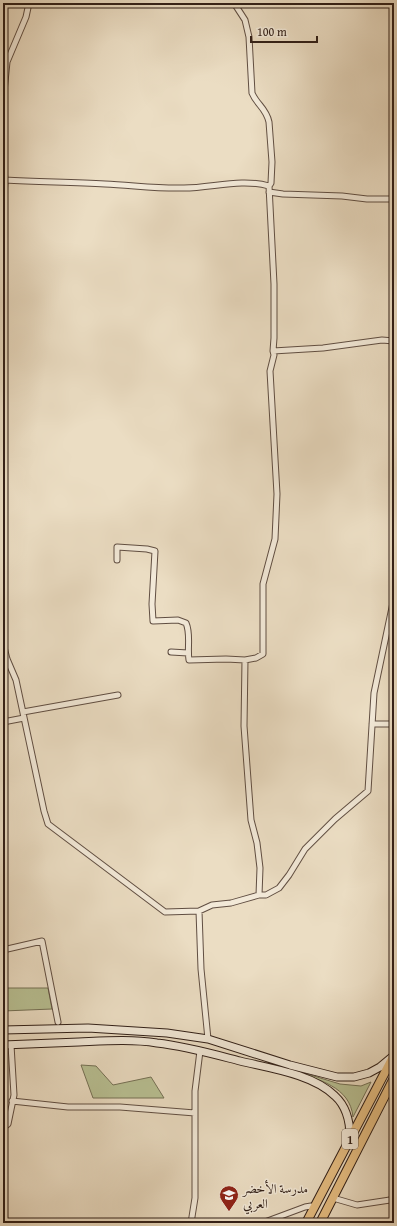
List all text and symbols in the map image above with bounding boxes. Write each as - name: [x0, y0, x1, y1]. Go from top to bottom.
- scale bar: [251, 18, 317, 44]
- text: 100 m: [257, 23, 287, 40]
- road number: 1: [342, 1129, 358, 1149]
- place label: مدرسة الأخضر العربي: [241, 1179, 308, 1215]
- school or university icon: مدرسة الأخضر العربي: [218, 1184, 240, 1212]

